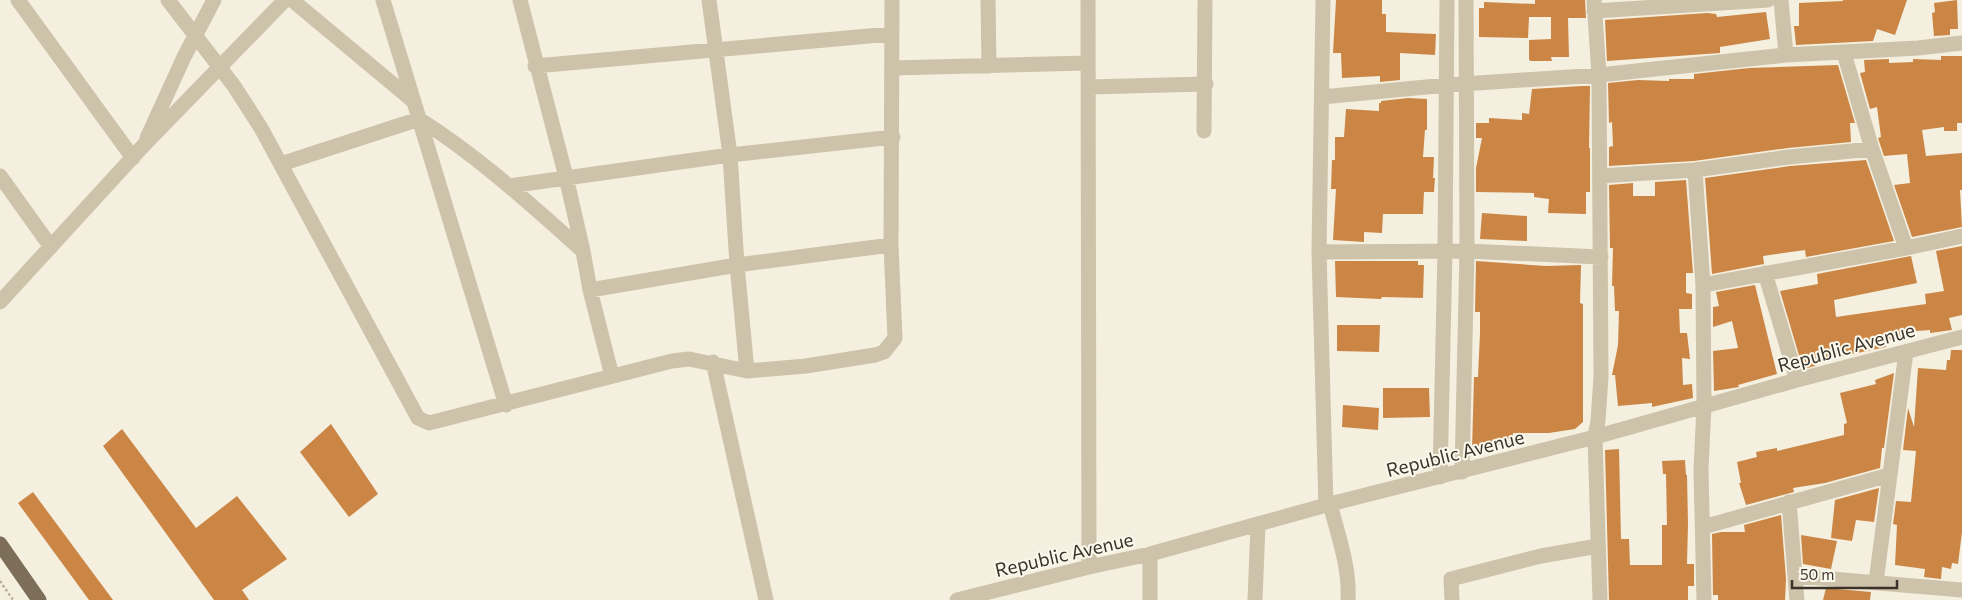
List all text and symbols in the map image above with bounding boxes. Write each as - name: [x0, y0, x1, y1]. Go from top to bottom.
- street label: Republic Avenue: [1775, 318, 1917, 376]
- street label: Republic Avenue: [1384, 425, 1526, 481]
- street label: Republic Avenue: [993, 527, 1135, 581]
- scale bar: [1792, 558, 1897, 590]
- text: 50 m: [1800, 565, 1834, 583]

